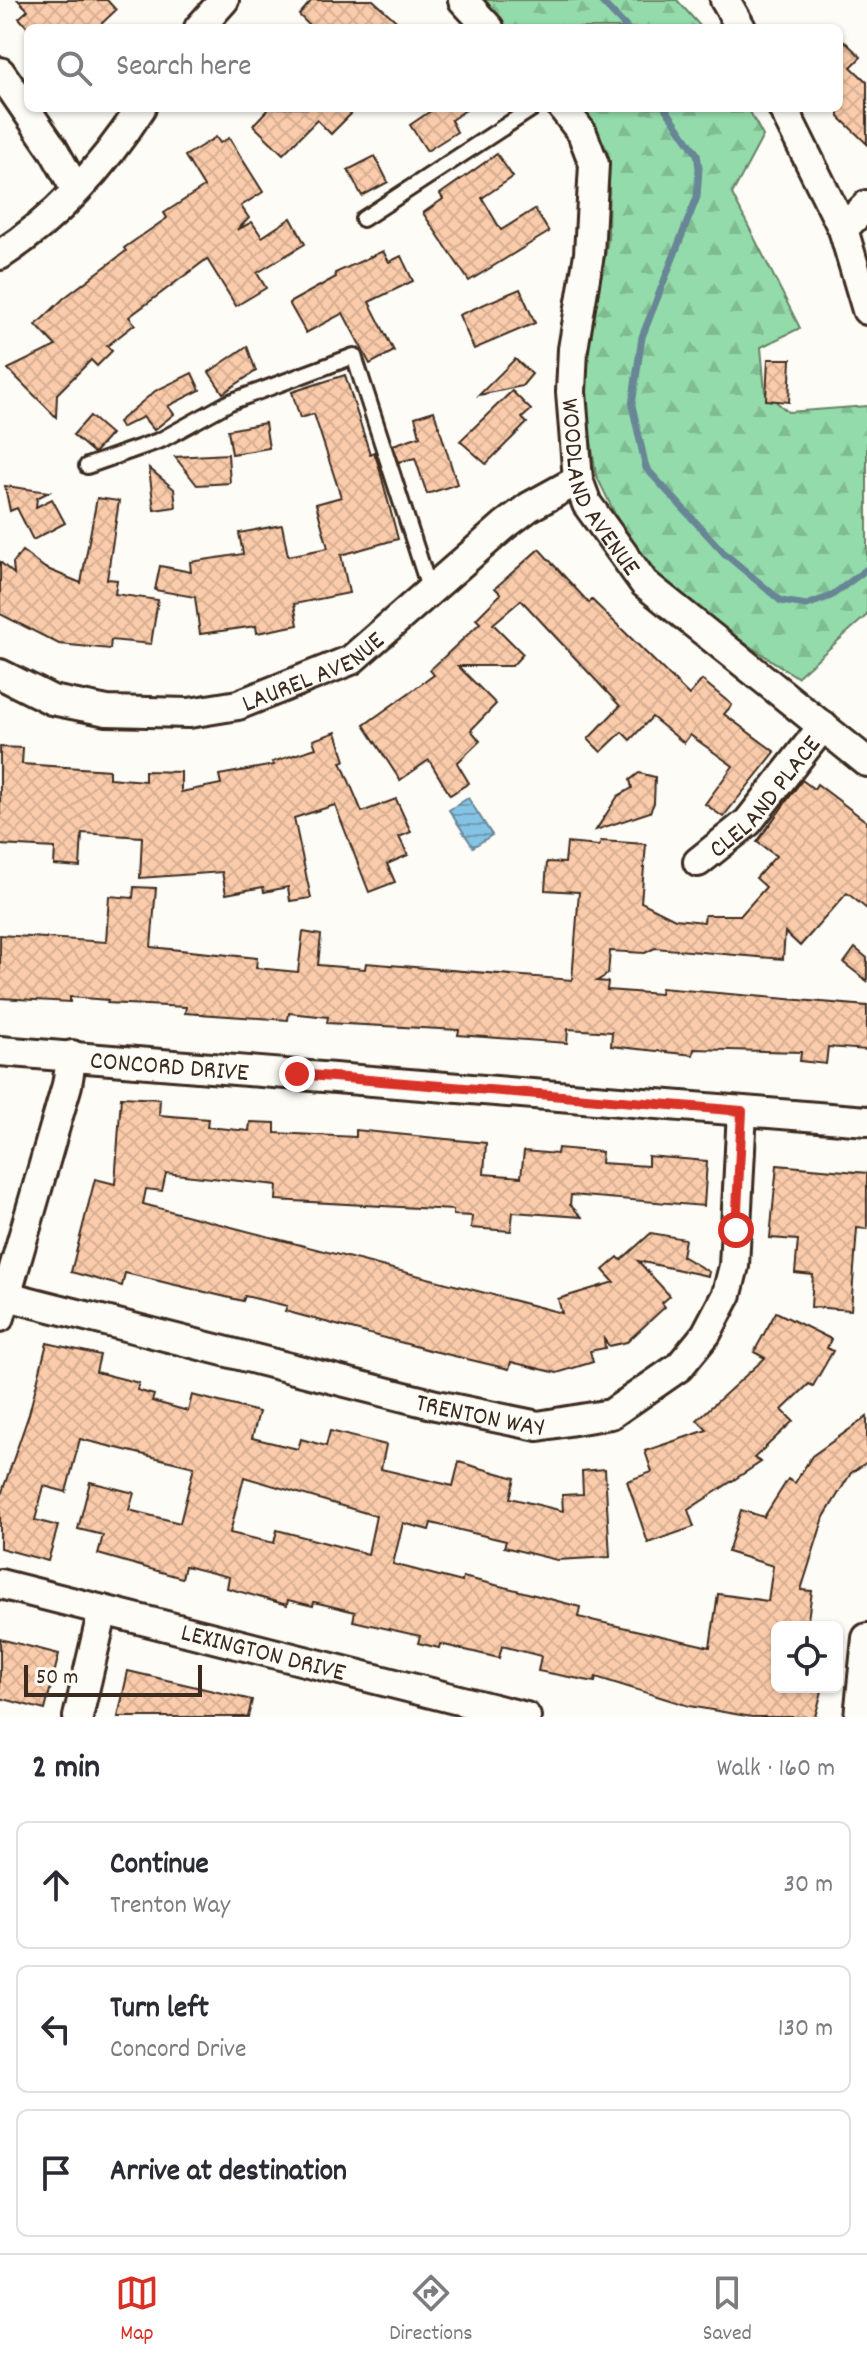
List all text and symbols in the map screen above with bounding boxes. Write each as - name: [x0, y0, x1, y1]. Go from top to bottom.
- search box: [24, 24, 843, 112]
- icon: search: [52, 46, 96, 90]
- text: Search here: [116, 47, 252, 90]
- street label: WOODLAND AVENUE: [550, 397, 648, 585]
- street label: LAUREL AVENUE: [237, 624, 394, 724]
- street label: CLELAND PLACE: [702, 728, 831, 868]
- street label: CONCORD DRIVE: [88, 1043, 250, 1093]
- route end: [279, 1056, 315, 1092]
- route start: [718, 1212, 754, 1248]
- street label: TRENTON WAY: [411, 1386, 549, 1448]
- street label: LEXINGTON DRIVE: [177, 1615, 349, 1693]
- map controls: [771, 1621, 843, 1693]
- button: locate: [771, 1621, 843, 1693]
- scale bar: [24, 1661, 202, 1697]
- text: 50 m: [36, 1663, 78, 1694]
- text: 2 min: [32, 1745, 100, 1794]
- text: Walk · 160 m: [717, 1751, 835, 1788]
- text: Continue: [110, 1845, 209, 1888]
- icon: ahead: [34, 1863, 78, 1907]
- text: 30 m: [783, 1867, 833, 1904]
- text: Trenton Way: [110, 1888, 230, 1925]
- text: Turn left: [110, 1989, 209, 2032]
- icon: left: [34, 2007, 78, 2051]
- text: 130 m: [778, 2011, 833, 2048]
- text: Concord Drive: [110, 2032, 246, 2069]
- icon: arrive: [34, 2151, 78, 2195]
- text: Arrive at destination: [110, 2152, 347, 2195]
- tab: Map: [115, 2271, 159, 2350]
- tab: Directions: [389, 2271, 473, 2350]
- tab: Saved: [703, 2271, 752, 2350]

